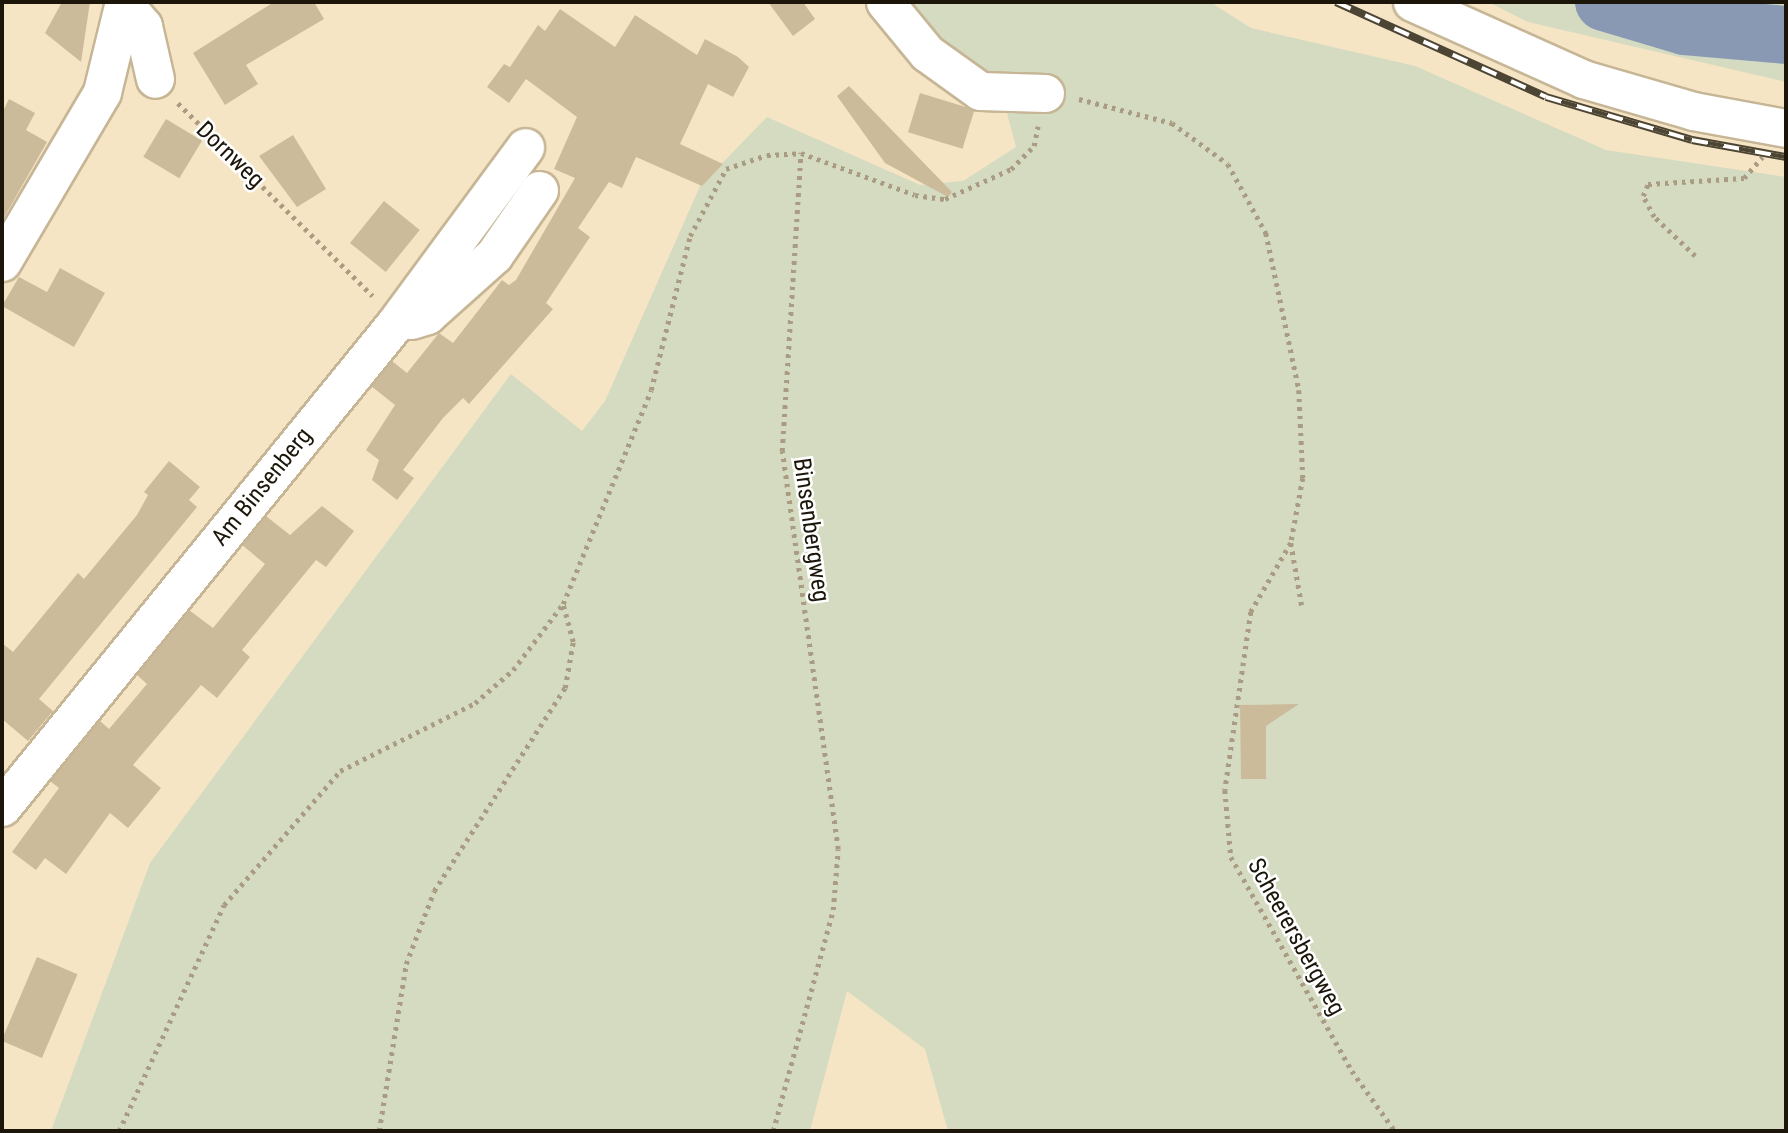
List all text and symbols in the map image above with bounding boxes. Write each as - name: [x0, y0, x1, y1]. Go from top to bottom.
- street label: Dornweg: [190, 116, 270, 194]
- street label: Am Binsenberg: [206, 422, 318, 552]
- street label: Binsenbergweg: [787, 456, 835, 604]
- street label: Scheerersbergweg: [1241, 854, 1351, 1020]

